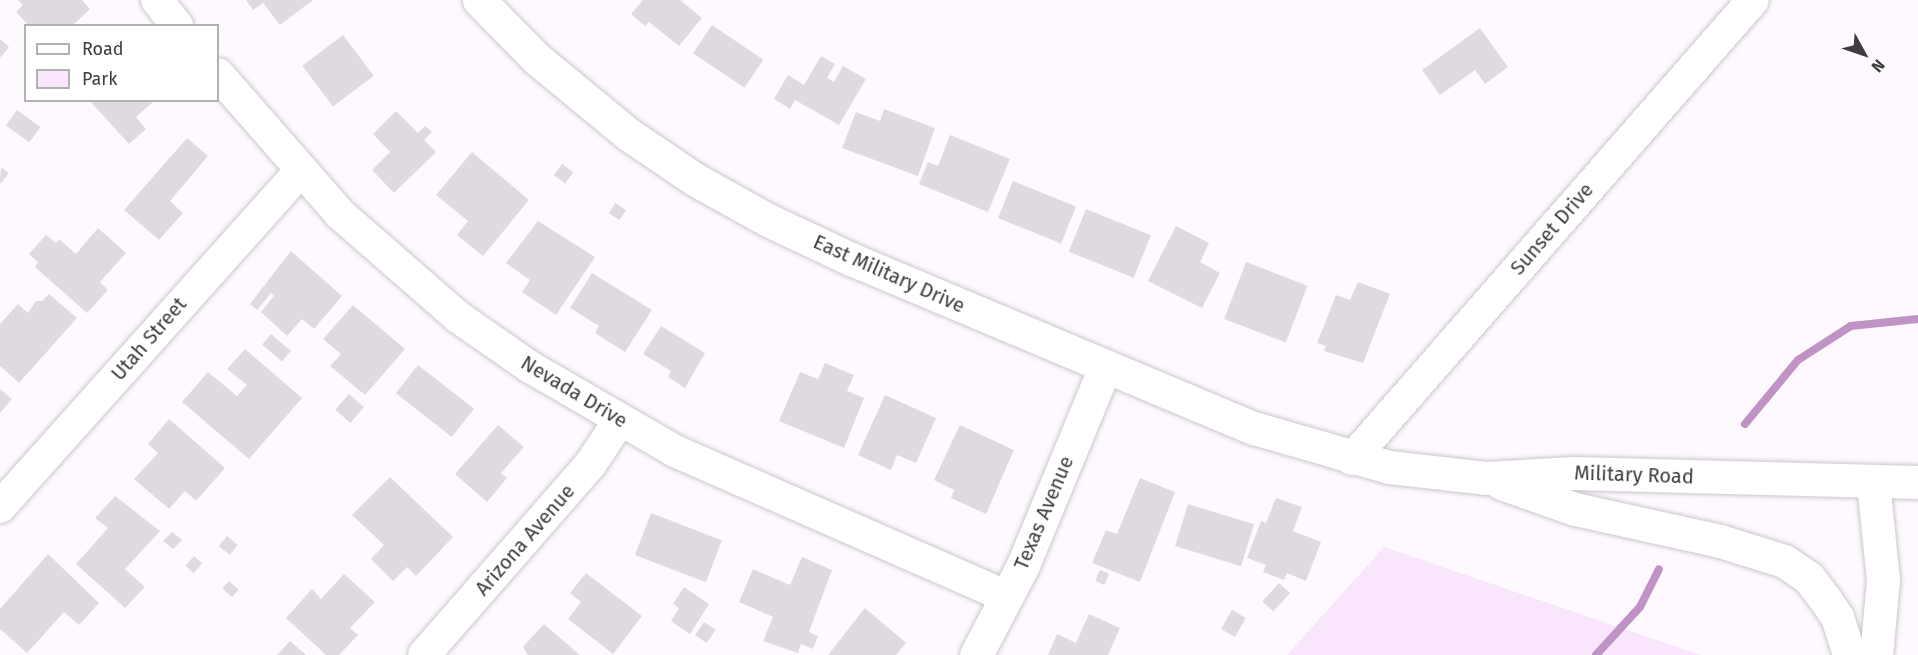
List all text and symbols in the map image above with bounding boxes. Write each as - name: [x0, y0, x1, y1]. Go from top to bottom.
- legend: [24, 24, 219, 102]
- north arrow: [1834, 24, 1894, 84]
- text: Road: [82, 38, 124, 60]
- text: N: [1867, 56, 1889, 76]
- text: Park: [82, 68, 117, 90]
- street label: Sunset Drive: [1506, 178, 1598, 280]
- street label: East Military Drive: [809, 230, 969, 318]
- street label: Utah Street: [106, 292, 192, 386]
- street label: Nevada Drive: [516, 351, 632, 433]
- street label: Texas Avenue: [1009, 453, 1079, 573]
- street label: Military Road: [1574, 461, 1694, 489]
- street label: Arizona Avenue: [470, 480, 580, 600]

